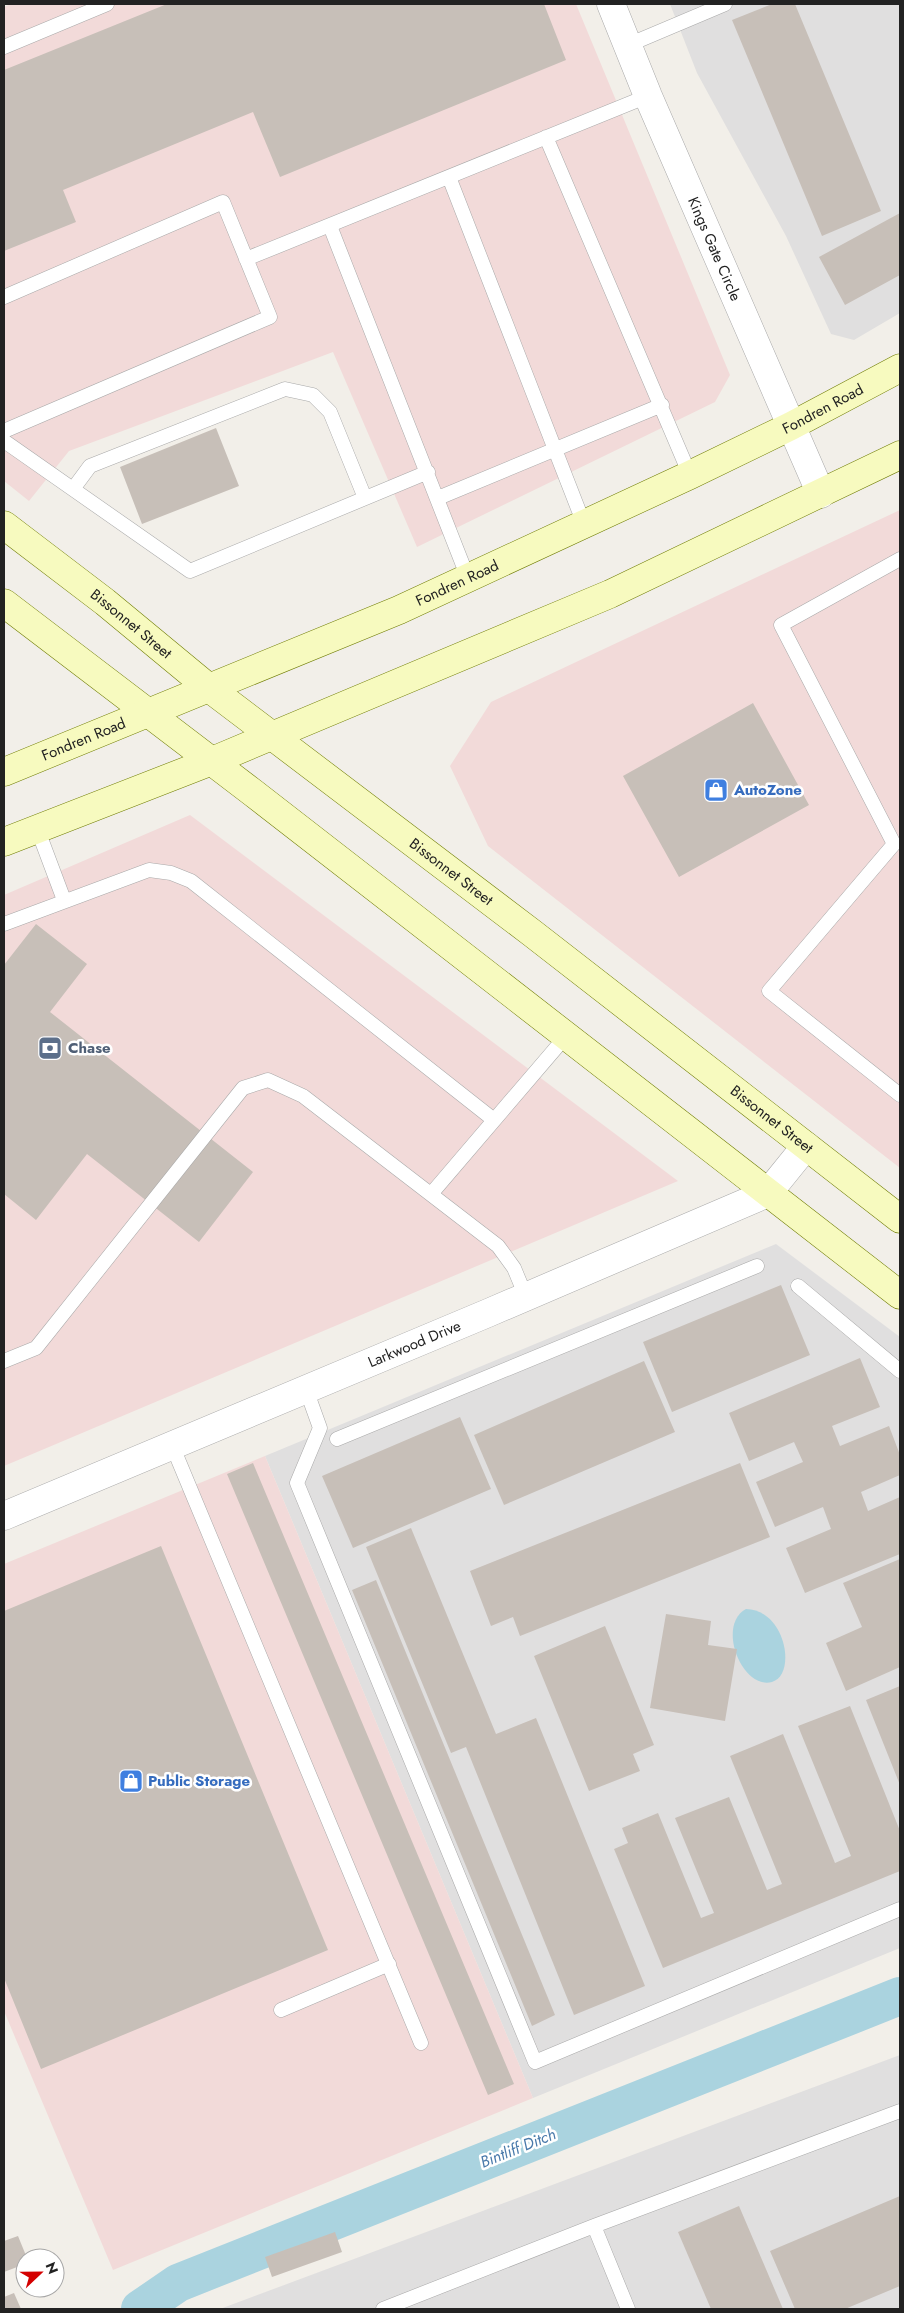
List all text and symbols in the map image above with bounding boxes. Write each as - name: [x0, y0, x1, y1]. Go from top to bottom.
- street label: Kings Gate Circle: [682, 193, 747, 305]
- street label: Fondren Road: [778, 378, 867, 440]
- street label: Fondren Road: [412, 554, 502, 612]
- street label: Bissonnet Street: [86, 584, 177, 664]
- street label: Fondren Road: [38, 712, 129, 766]
- shop icon: AutoZone: [703, 777, 729, 803]
- place label: AutoZone: [733, 779, 802, 801]
- street label: Bissonnet Street: [405, 833, 498, 911]
- bank icon: Chase: [37, 1035, 63, 1061]
- place label: Chase: [68, 1037, 111, 1059]
- street label: Bissonnet Street: [725, 1080, 818, 1159]
- street label: Larkwood Drive: [365, 1315, 464, 1373]
- shop icon: Public Storage: [118, 1768, 144, 1794]
- place label: Public Storage: [148, 1770, 250, 1792]
- water label: Bintliff Ditch: [477, 2122, 559, 2174]
- north arrow: [15, 2248, 65, 2298]
- text: N: [41, 2259, 63, 2277]

